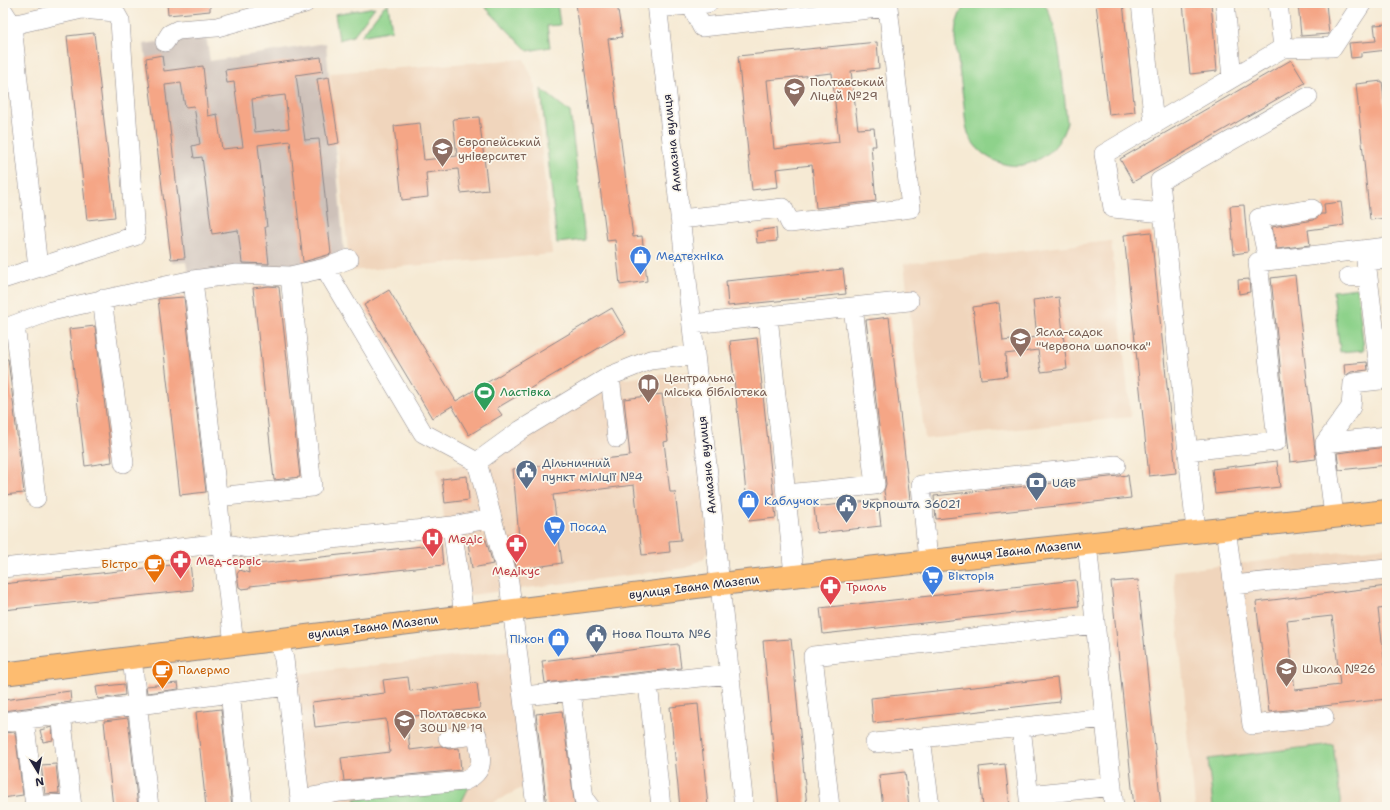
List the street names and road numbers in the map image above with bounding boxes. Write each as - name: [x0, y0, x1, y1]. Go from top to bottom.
- street label: Алмазна вулиця: [659, 93, 685, 193]
- street label: Алмазна вулиця: [694, 415, 720, 515]
- street label: вулиця Івана Мазепи: [950, 536, 1082, 566]
- street label: вулиця Івана Мазепи: [628, 571, 760, 603]
- street label: вулиця Івана Мазепи: [307, 611, 439, 643]

